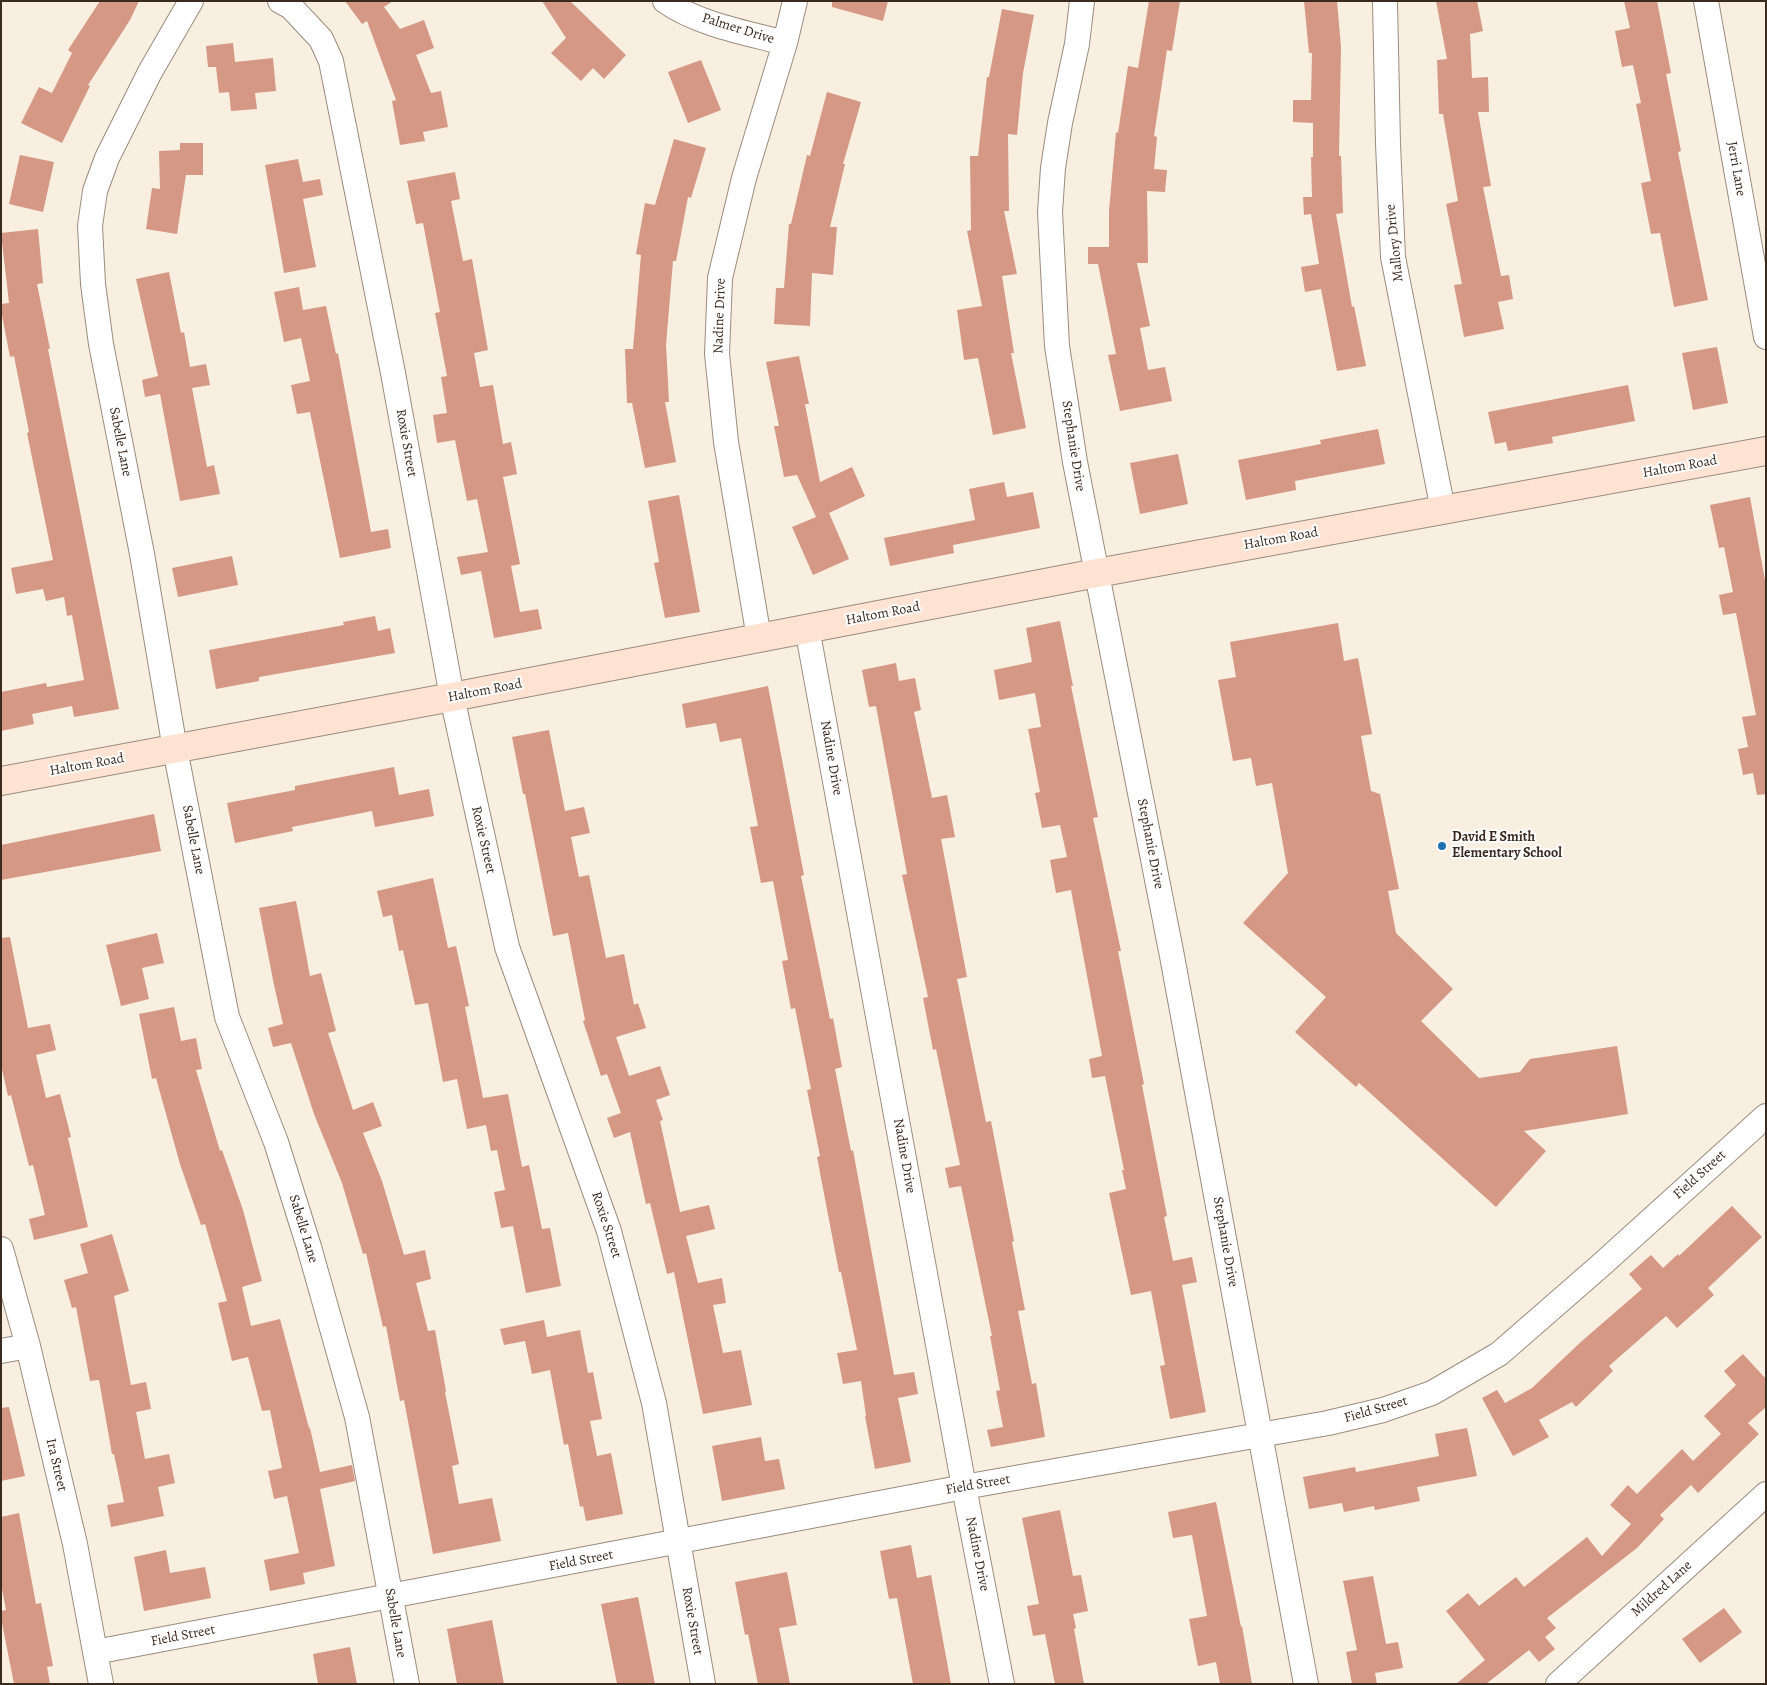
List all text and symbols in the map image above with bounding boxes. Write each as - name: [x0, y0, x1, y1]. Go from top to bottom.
- street label: Palmer Drive: [700, 10, 776, 48]
- street label: Jerri Lane: [1723, 140, 1749, 198]
- street label: Mallory Drive: [1383, 203, 1407, 283]
- street label: Nadine Drive: [710, 278, 730, 354]
- street label: Stephanie Drive: [1058, 399, 1088, 493]
- street label: Sabelle Lane: [105, 406, 135, 478]
- street label: Roxie Street: [392, 408, 420, 478]
- street label: Haltom Road: [1641, 452, 1719, 482]
- street label: Haltom Road: [1242, 524, 1320, 554]
- street label: Haltom Road: [844, 599, 922, 629]
- street label: Haltom Road: [446, 676, 524, 706]
- street label: Nadine Drive: [816, 719, 846, 797]
- street label: Haltom Road: [48, 750, 126, 780]
- street label: Stephanie Drive: [1133, 797, 1167, 891]
- street label: Sabelle Lane: [178, 804, 208, 876]
- street label: Roxie Street: [467, 805, 499, 875]
- place label: David E Smith Elementary School: [1452, 830, 1562, 862]
- marker: David E Smith Elementary School: [1436, 840, 1448, 852]
- street label: Nadine Drive: [889, 1117, 919, 1195]
- street label: Field Street: [1670, 1147, 1730, 1203]
- street label: Roxie Street: [587, 1190, 625, 1260]
- street label: Sabelle Lane: [285, 1193, 321, 1265]
- street label: Stephanie Drive: [1209, 1195, 1241, 1289]
- street label: Field Street: [1342, 1393, 1410, 1427]
- street label: Ira Street: [42, 1437, 70, 1493]
- street label: Field Street: [944, 1471, 1012, 1499]
- street label: Nadine Drive: [962, 1515, 992, 1593]
- street label: Field Street: [547, 1547, 615, 1575]
- street label: Mildred Lane: [1628, 1557, 1696, 1621]
- street label: Roxie Street: [678, 1586, 706, 1656]
- street label: Sabelle Lane: [381, 1587, 409, 1659]
- street label: Field Street: [149, 1622, 217, 1650]

